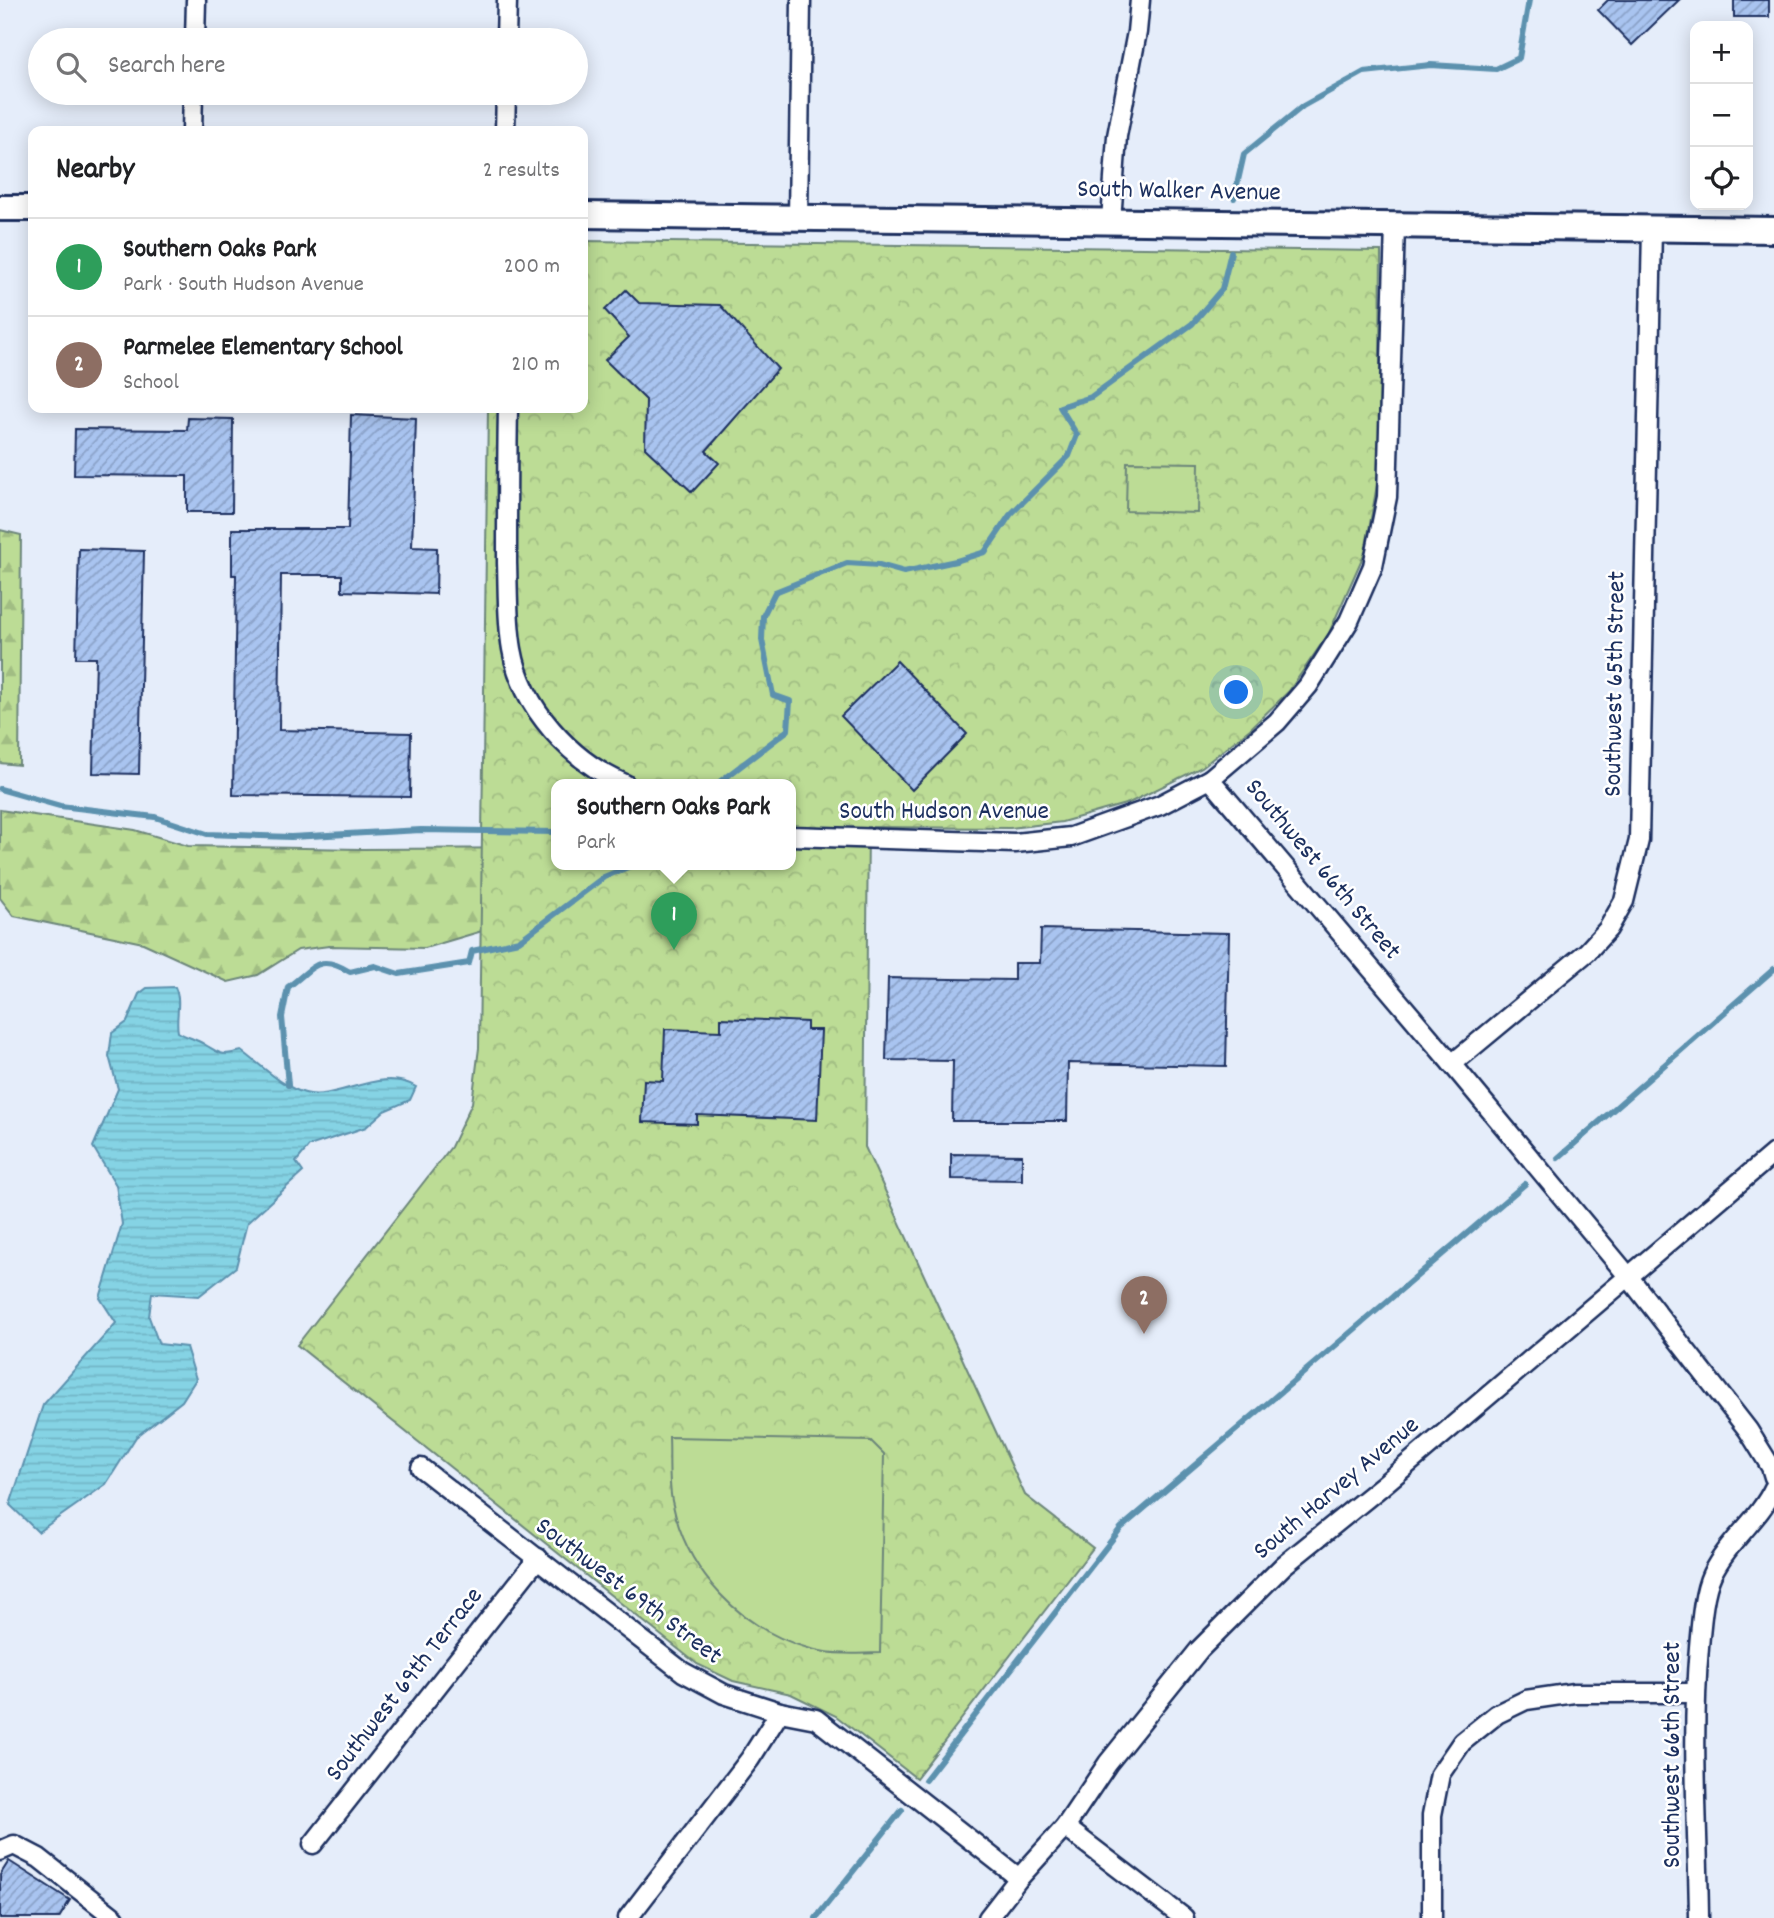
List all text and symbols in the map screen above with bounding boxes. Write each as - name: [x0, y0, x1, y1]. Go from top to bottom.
- map controls: [1690, 21, 1753, 210]
- button: +: [1690, 21, 1753, 84]
- search box: [28, 28, 588, 105]
- icon: search: [52, 48, 90, 86]
- text: Search here: [108, 48, 226, 85]
- button: −: [1690, 84, 1753, 147]
- button: locate: [1690, 147, 1753, 210]
- text: Nearby: [56, 150, 134, 193]
- text: 2 results: [483, 155, 560, 188]
- street label: South Walker Avenue: [1077, 172, 1281, 212]
- text: Southern Oaks Park: [123, 232, 317, 269]
- text: 1: [76, 251, 82, 284]
- text: 200 m: [504, 251, 560, 284]
- text: Park · South Hudson Avenue: [123, 269, 364, 302]
- text: Parmelee Elementary School: [123, 330, 403, 367]
- text: 2: [74, 349, 84, 382]
- text: 210 m: [511, 349, 560, 382]
- text: School: [123, 367, 179, 400]
- street label: Southwest 65th Street: [1596, 570, 1636, 797]
- your location: [1219, 675, 1253, 709]
- street label: Southwest 66th Street: [1235, 771, 1409, 969]
- popup: [551, 779, 796, 870]
- text: Southern Oaks Park: [577, 790, 770, 827]
- street label: South Hudson Avenue: [839, 794, 1049, 831]
- text: Park: [577, 827, 616, 860]
- pin: 1: [651, 892, 697, 950]
- pin: 2: [1121, 1276, 1167, 1334]
- street label: South Harvey Avenue: [1246, 1408, 1428, 1570]
- street label: Southwest 69th Street: [527, 1509, 730, 1675]
- street label: Southwest 69th Terrace: [317, 1580, 493, 1790]
- street label: Southwest 66th Street: [1655, 1641, 1692, 1868]

